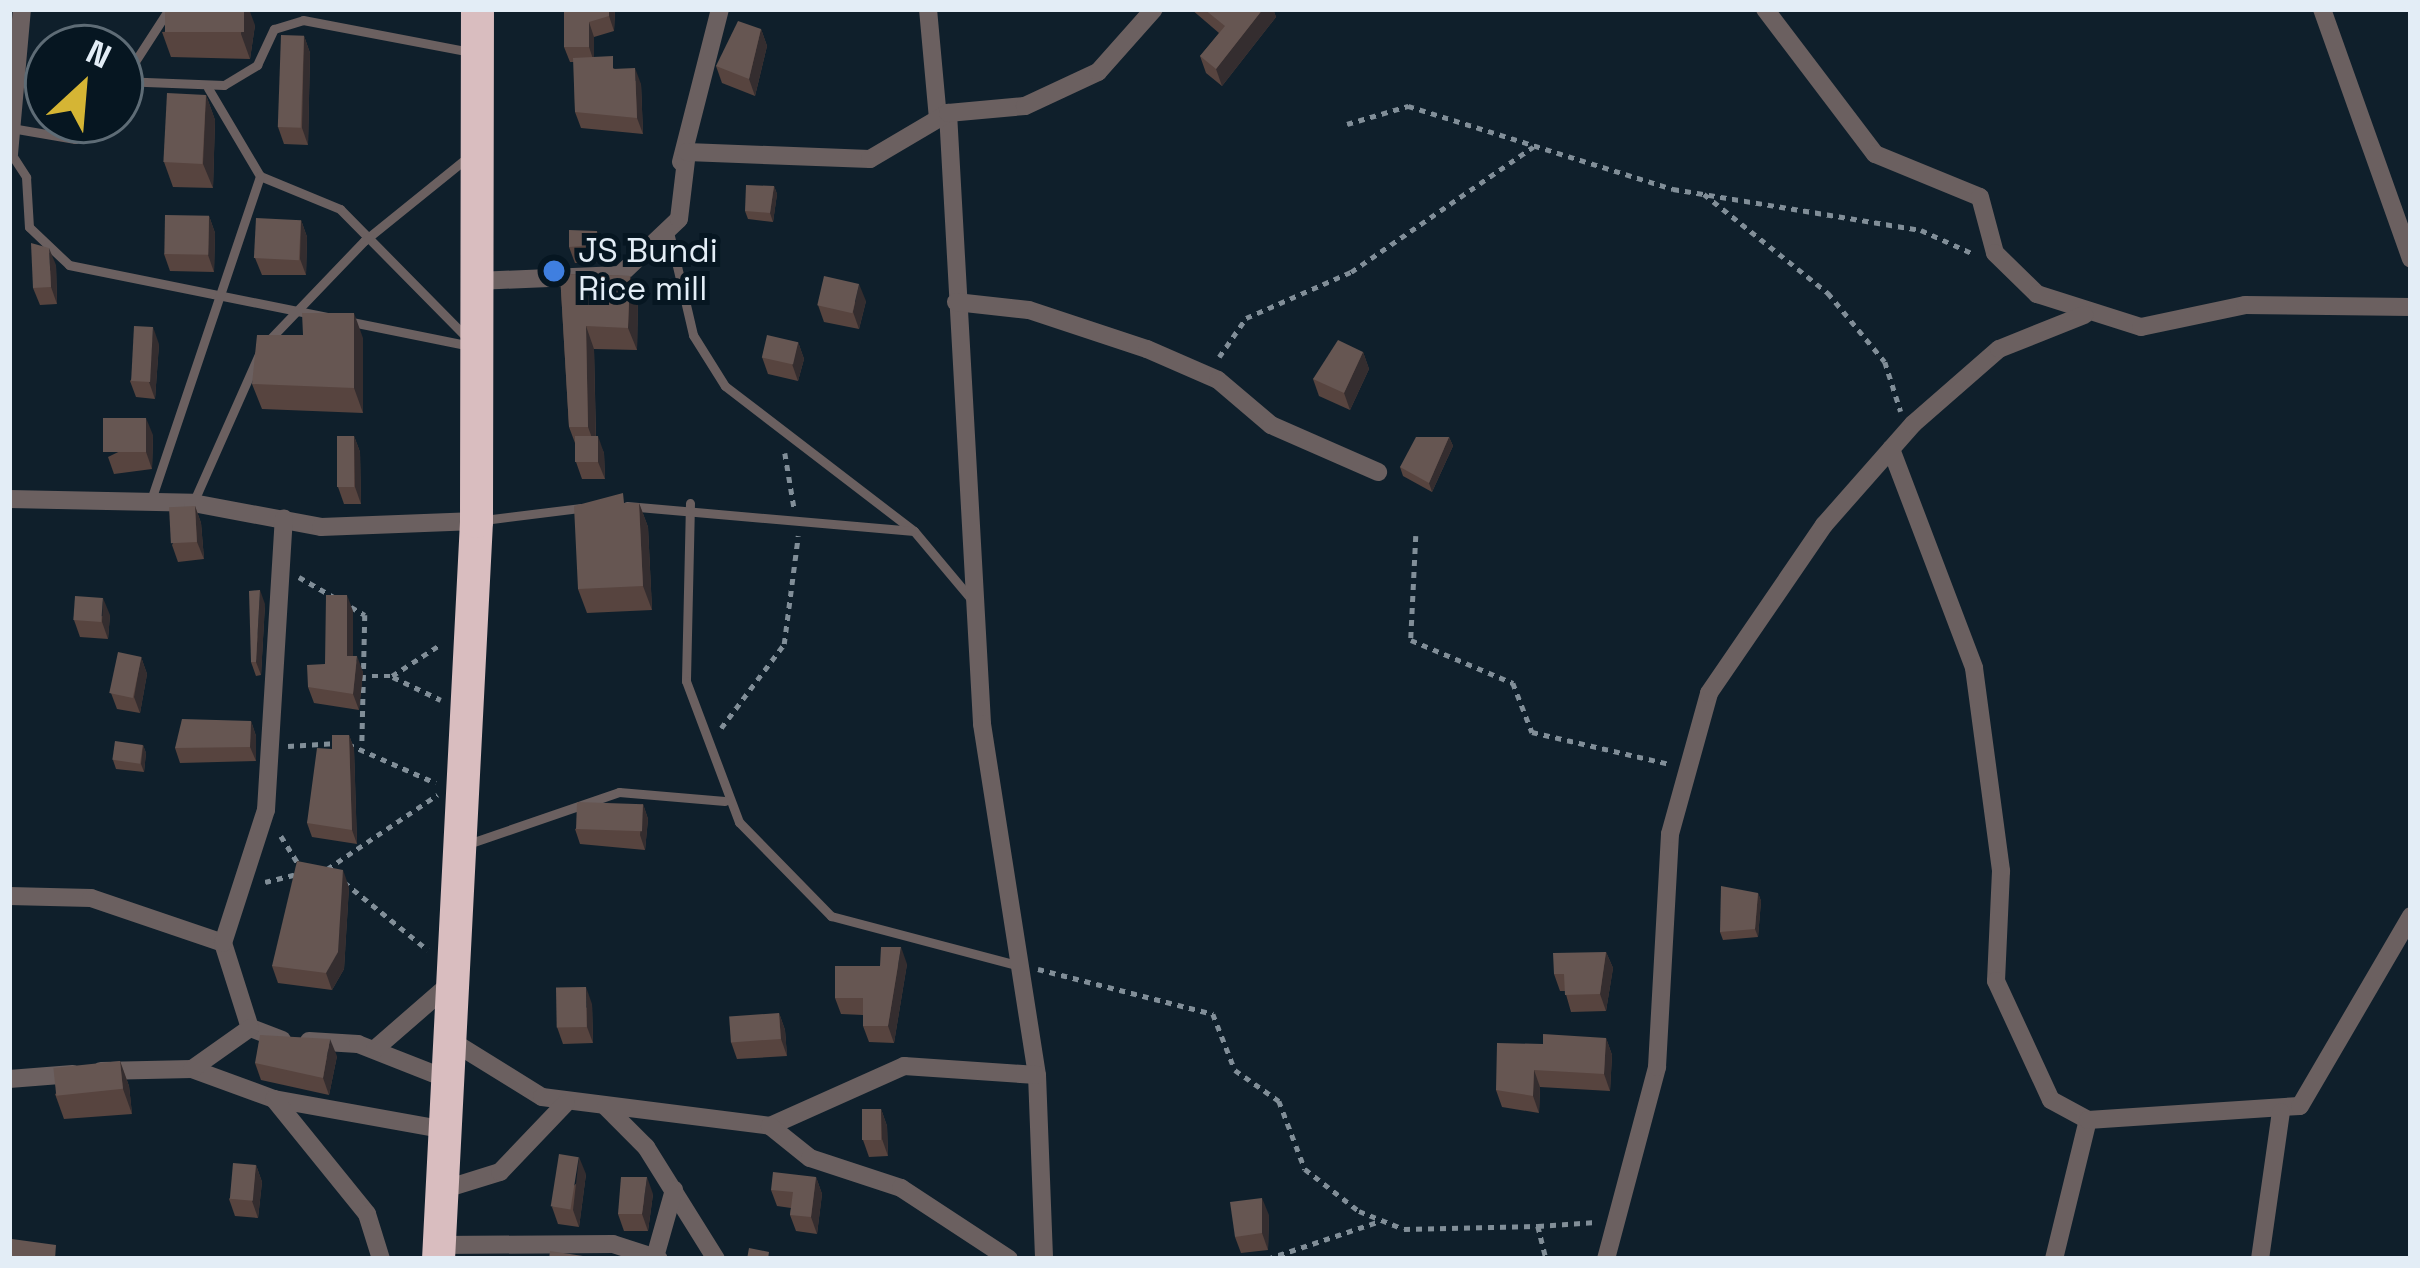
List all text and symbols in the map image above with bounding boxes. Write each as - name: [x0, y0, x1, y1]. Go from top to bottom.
- north arrow: [24, 24, 144, 144]
- text: N: [79, 31, 118, 78]
- place label: JS Bundi Rice mill: [578, 232, 718, 310]
- marker: JS Bundi Rice mill: [541, 258, 567, 284]

